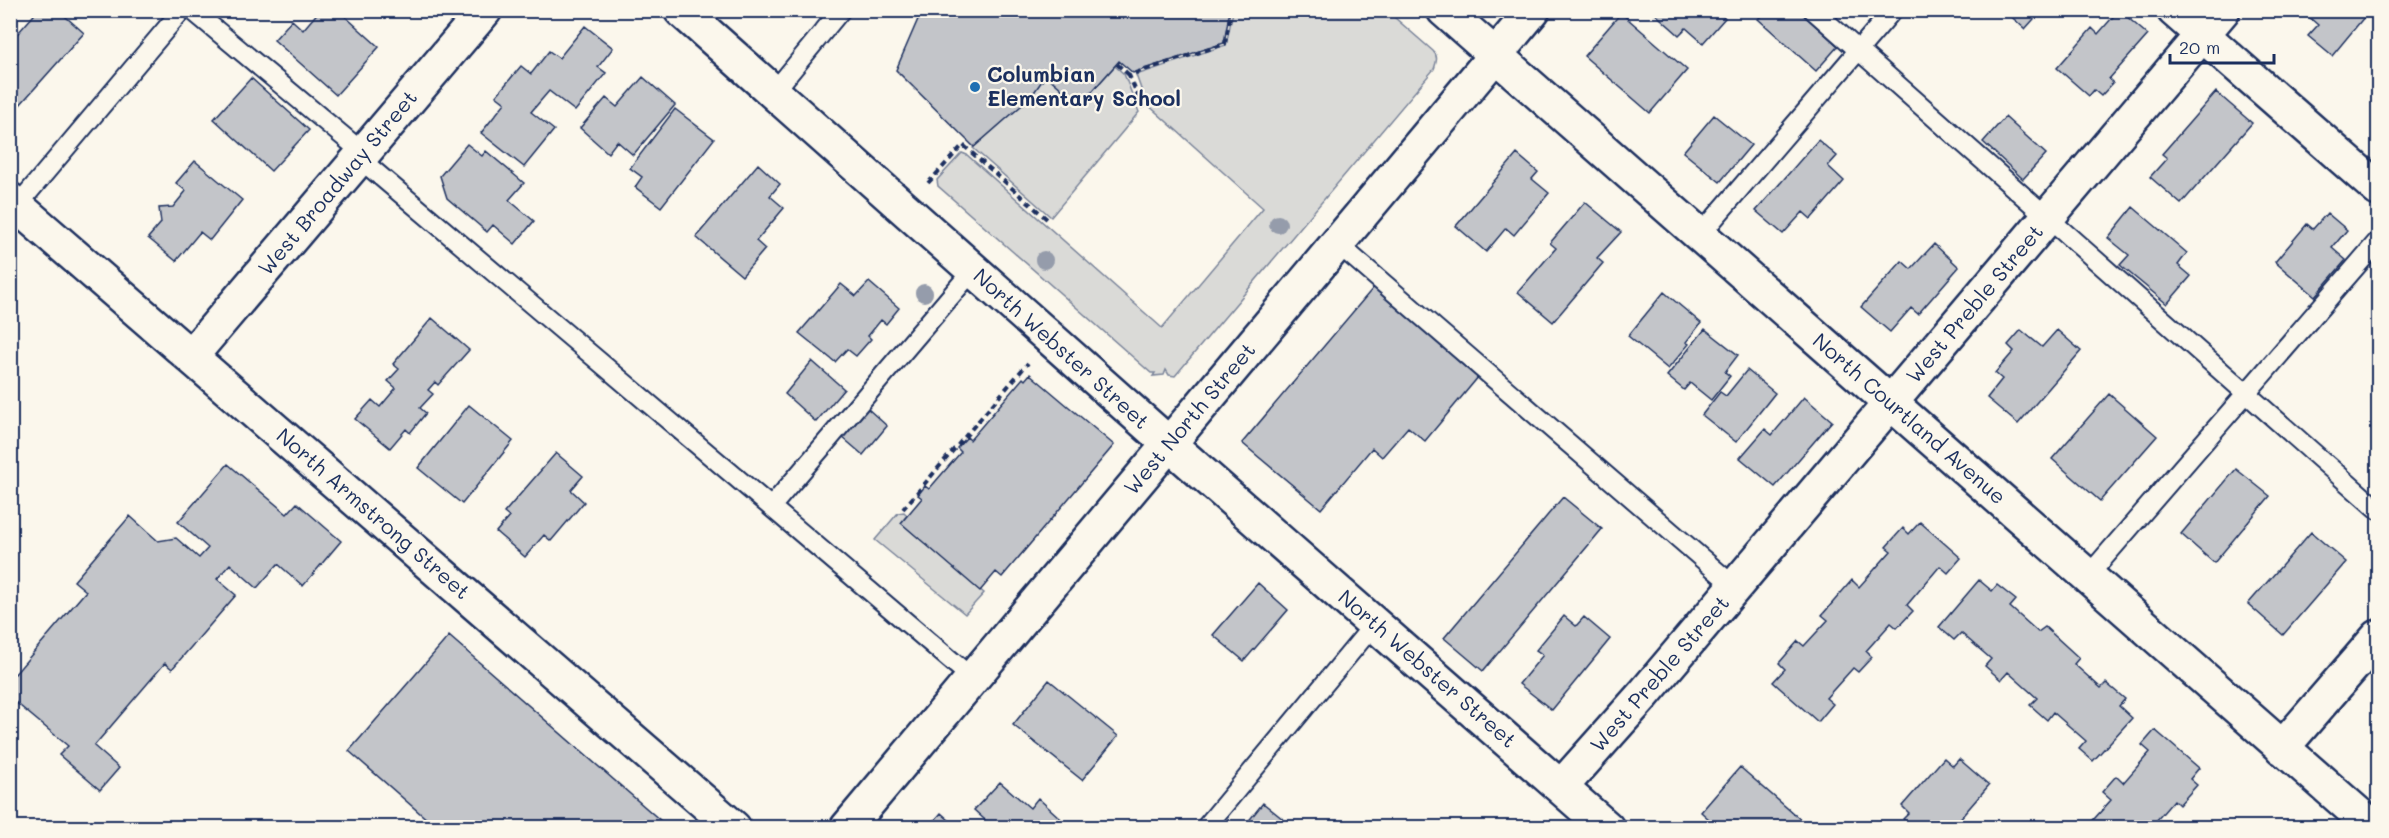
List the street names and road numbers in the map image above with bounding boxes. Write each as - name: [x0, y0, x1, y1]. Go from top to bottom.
- street label: West Broadway Street: [251, 84, 422, 280]
- street label: West Preble Street: [1899, 218, 2048, 388]
- street label: North Webster Street: [968, 262, 1156, 434]
- street label: North Courtland Avenue: [1808, 326, 2012, 509]
- street label: West North Street: [1117, 336, 1260, 500]
- street label: North Armstrong Street: [272, 421, 476, 604]
- street label: North Webster Street: [1333, 583, 1523, 753]
- street label: West Preble Street: [1583, 589, 1734, 757]

